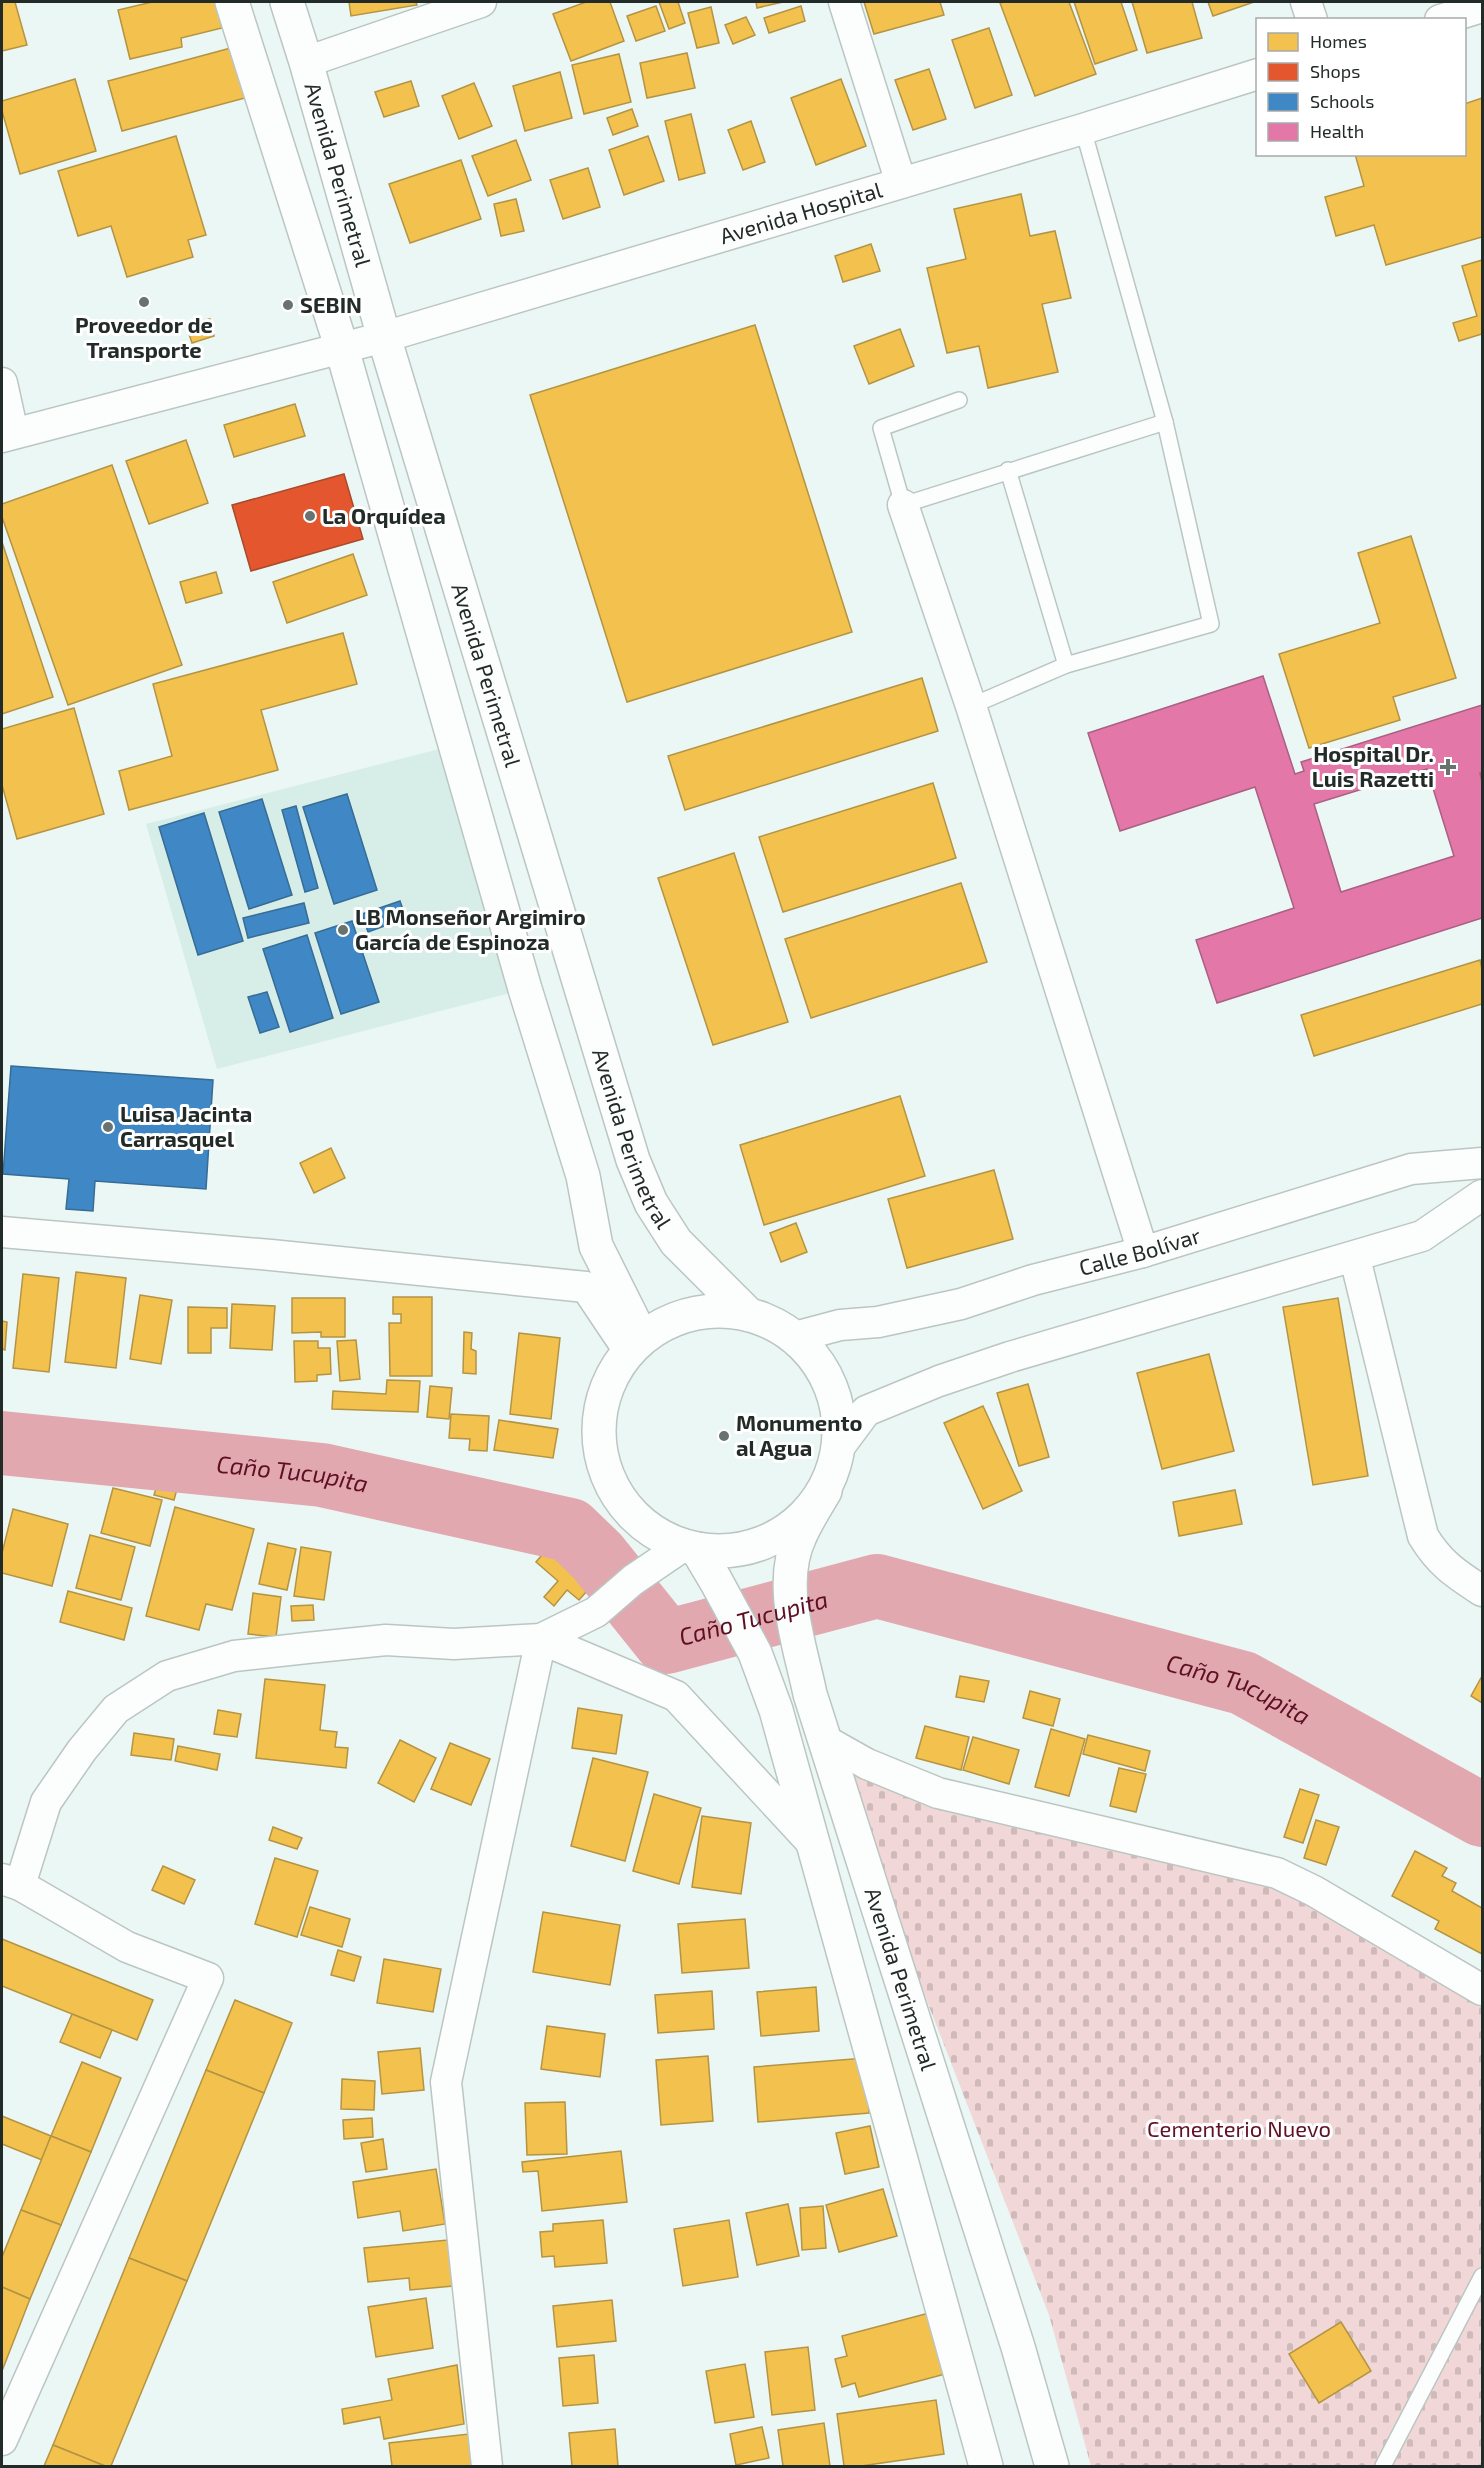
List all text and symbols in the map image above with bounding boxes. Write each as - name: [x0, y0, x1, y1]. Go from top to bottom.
- legend: [1256, 18, 1466, 156]
- text: Homes: [1310, 30, 1367, 52]
- text: Shops: [1310, 60, 1360, 82]
- street label: Avenida Perimetral: [300, 79, 378, 270]
- text: Schools: [1310, 90, 1374, 112]
- text: Health: [1310, 120, 1364, 142]
- street label: Avenida Hospital: [716, 175, 885, 248]
- place label: SEBIN: [300, 291, 362, 317]
- marker: Proveedor de Transporte: [137, 295, 151, 309]
- marker: SEBIN: [281, 298, 295, 312]
- place label: Proveedor de Transporte: [75, 311, 213, 362]
- place label: La Orquídea: [322, 502, 446, 528]
- marker: La Orquídea: [303, 509, 317, 523]
- street label: Avenida Perimetral: [447, 580, 527, 770]
- place label: Hospital Dr. Luis Razetti: [1312, 740, 1434, 791]
- marker: Hospital Dr. Luis Razetti: [1439, 758, 1457, 776]
- place label: LB Monseñor Argimiro García de Espinoza: [355, 903, 586, 954]
- marker: LB Monseñor Argimiro García de Espinoza: [336, 923, 350, 937]
- street label: Avenida Perimetral: [588, 1045, 678, 1233]
- place label: Luisa Jacinta Carrasquel: [120, 1100, 252, 1151]
- marker: Luisa Jacinta Carrasquel: [101, 1120, 115, 1134]
- street label: Calle Bolívar: [1076, 1221, 1204, 1280]
- place label: Monumento al Agua: [736, 1409, 862, 1460]
- marker: Monumento al Agua: [717, 1429, 731, 1443]
- water label: Caño Tucupita: [215, 1449, 371, 1498]
- water label: Caño Tucupita: [676, 1584, 831, 1651]
- water label: Caño Tucupita: [1164, 1647, 1316, 1730]
- street label: Avenida Perimetral: [860, 1884, 943, 2074]
- park label: Cementerio Nuevo: [1147, 2115, 1331, 2141]

